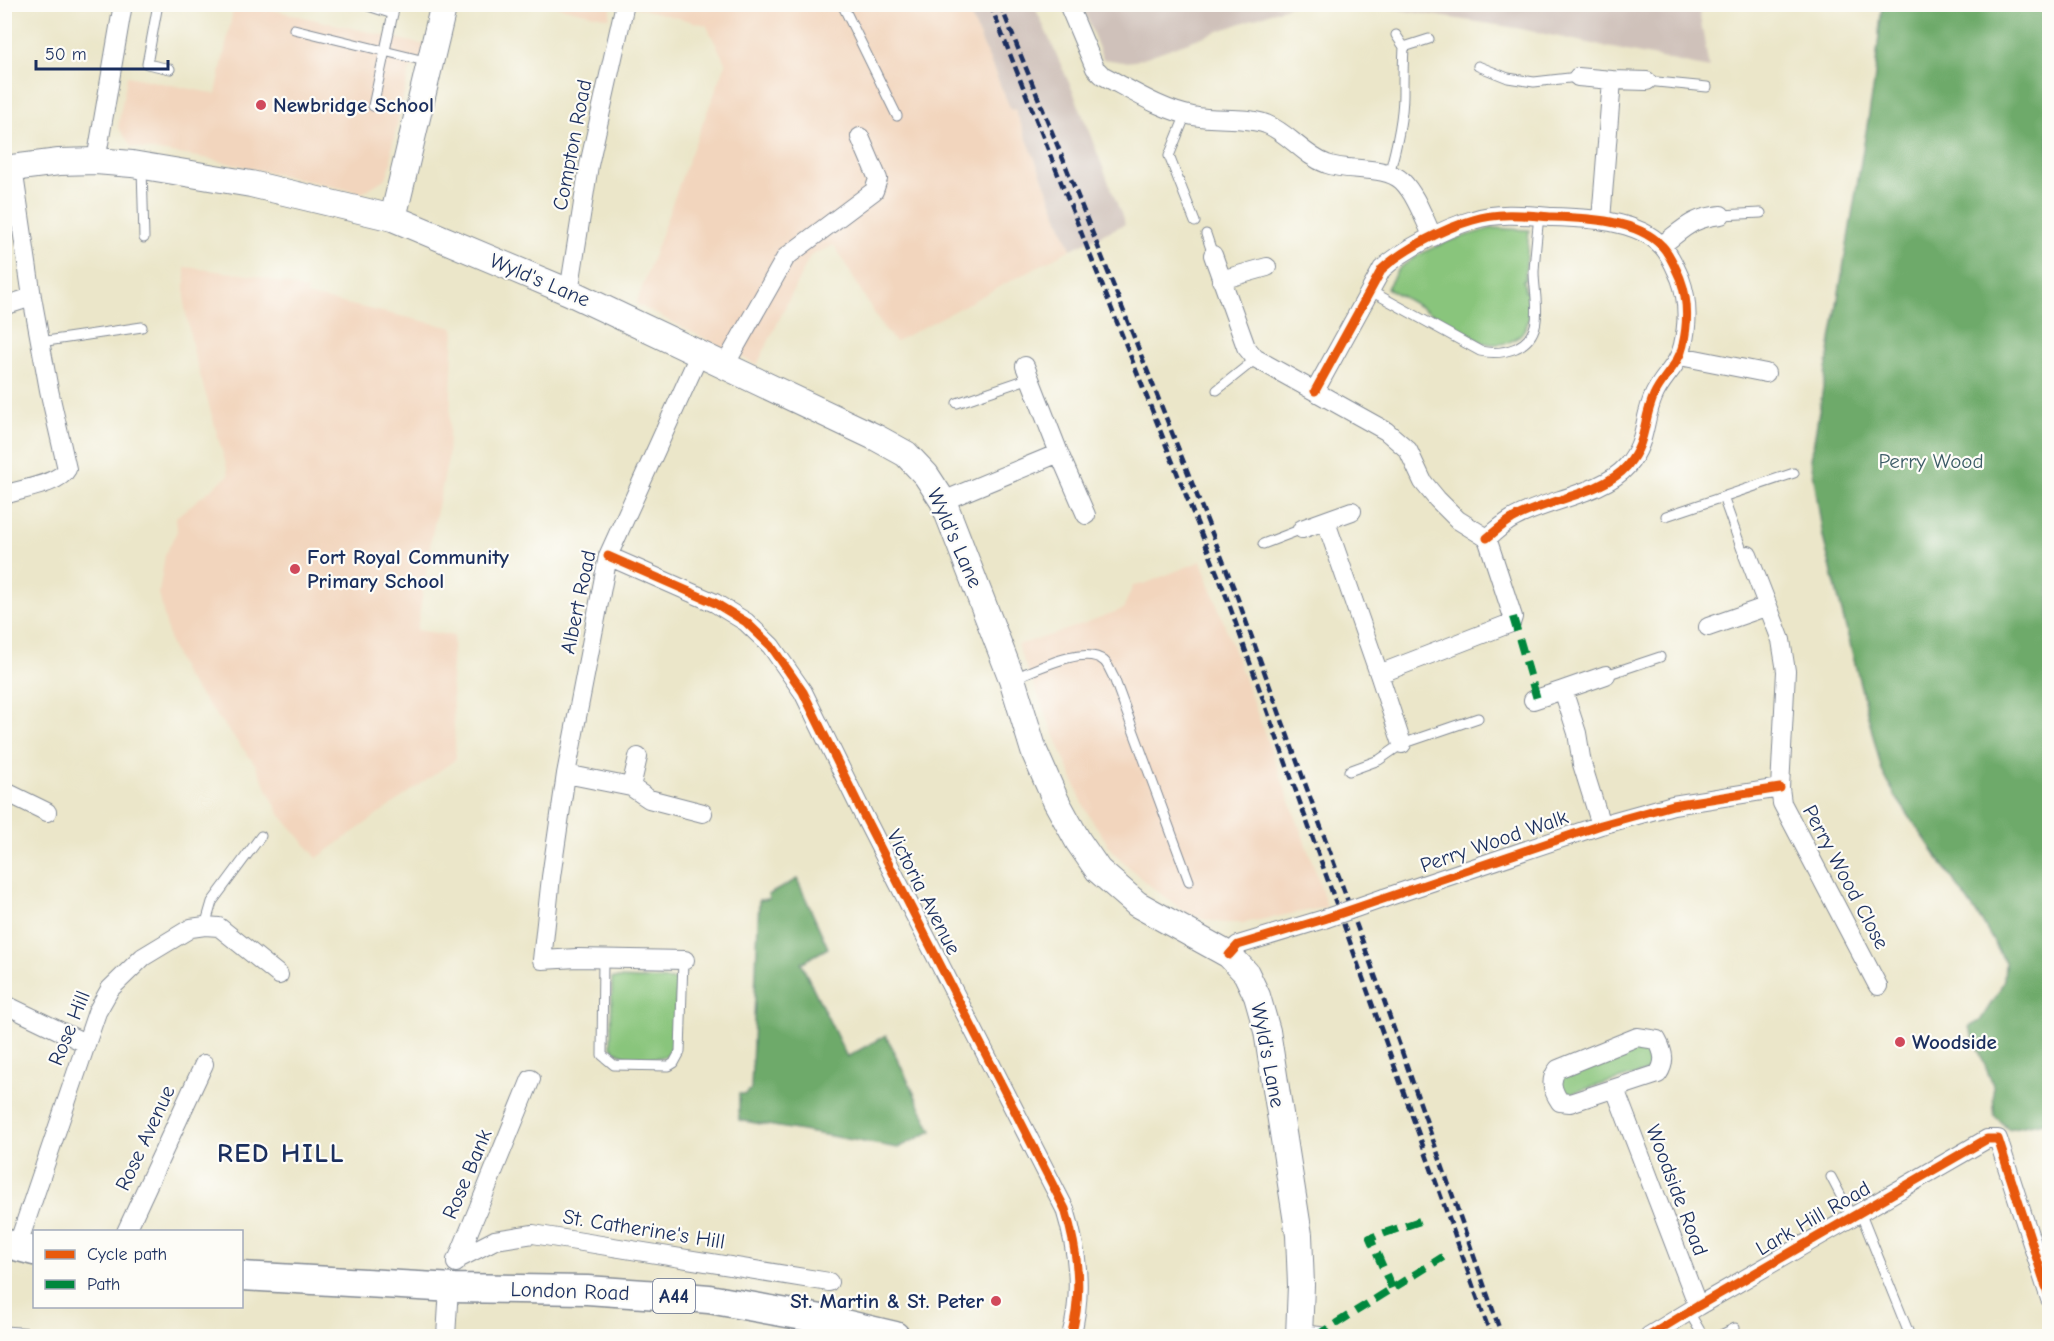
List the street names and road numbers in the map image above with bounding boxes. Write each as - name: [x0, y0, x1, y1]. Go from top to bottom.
- street label: Compton Road: [548, 78, 596, 212]
- street label: Wyld's Lane: [486, 248, 594, 312]
- street label: Wyld's Lane: [922, 485, 988, 591]
- street label: Albert Road: [555, 548, 601, 656]
- street label: Perry Wood Close: [1798, 801, 1894, 953]
- street label: Perry Wood Walk: [1417, 804, 1571, 878]
- street label: Victoria Avenue: [882, 825, 966, 959]
- street label: Rose Hill: [43, 987, 95, 1069]
- street label: Wyld's Lane: [1246, 1001, 1290, 1109]
- street label: Rose Avenue: [110, 1082, 180, 1194]
- street label: Woodside Road: [1641, 1121, 1713, 1259]
- street label: Rose Bank: [437, 1126, 497, 1222]
- street label: Lark Hill Road: [1752, 1176, 1874, 1260]
- street label: St. Catherine's Hill: [561, 1204, 727, 1254]
- street label: London Road: [510, 1277, 630, 1305]
- road number: A44: [653, 1279, 695, 1313]

